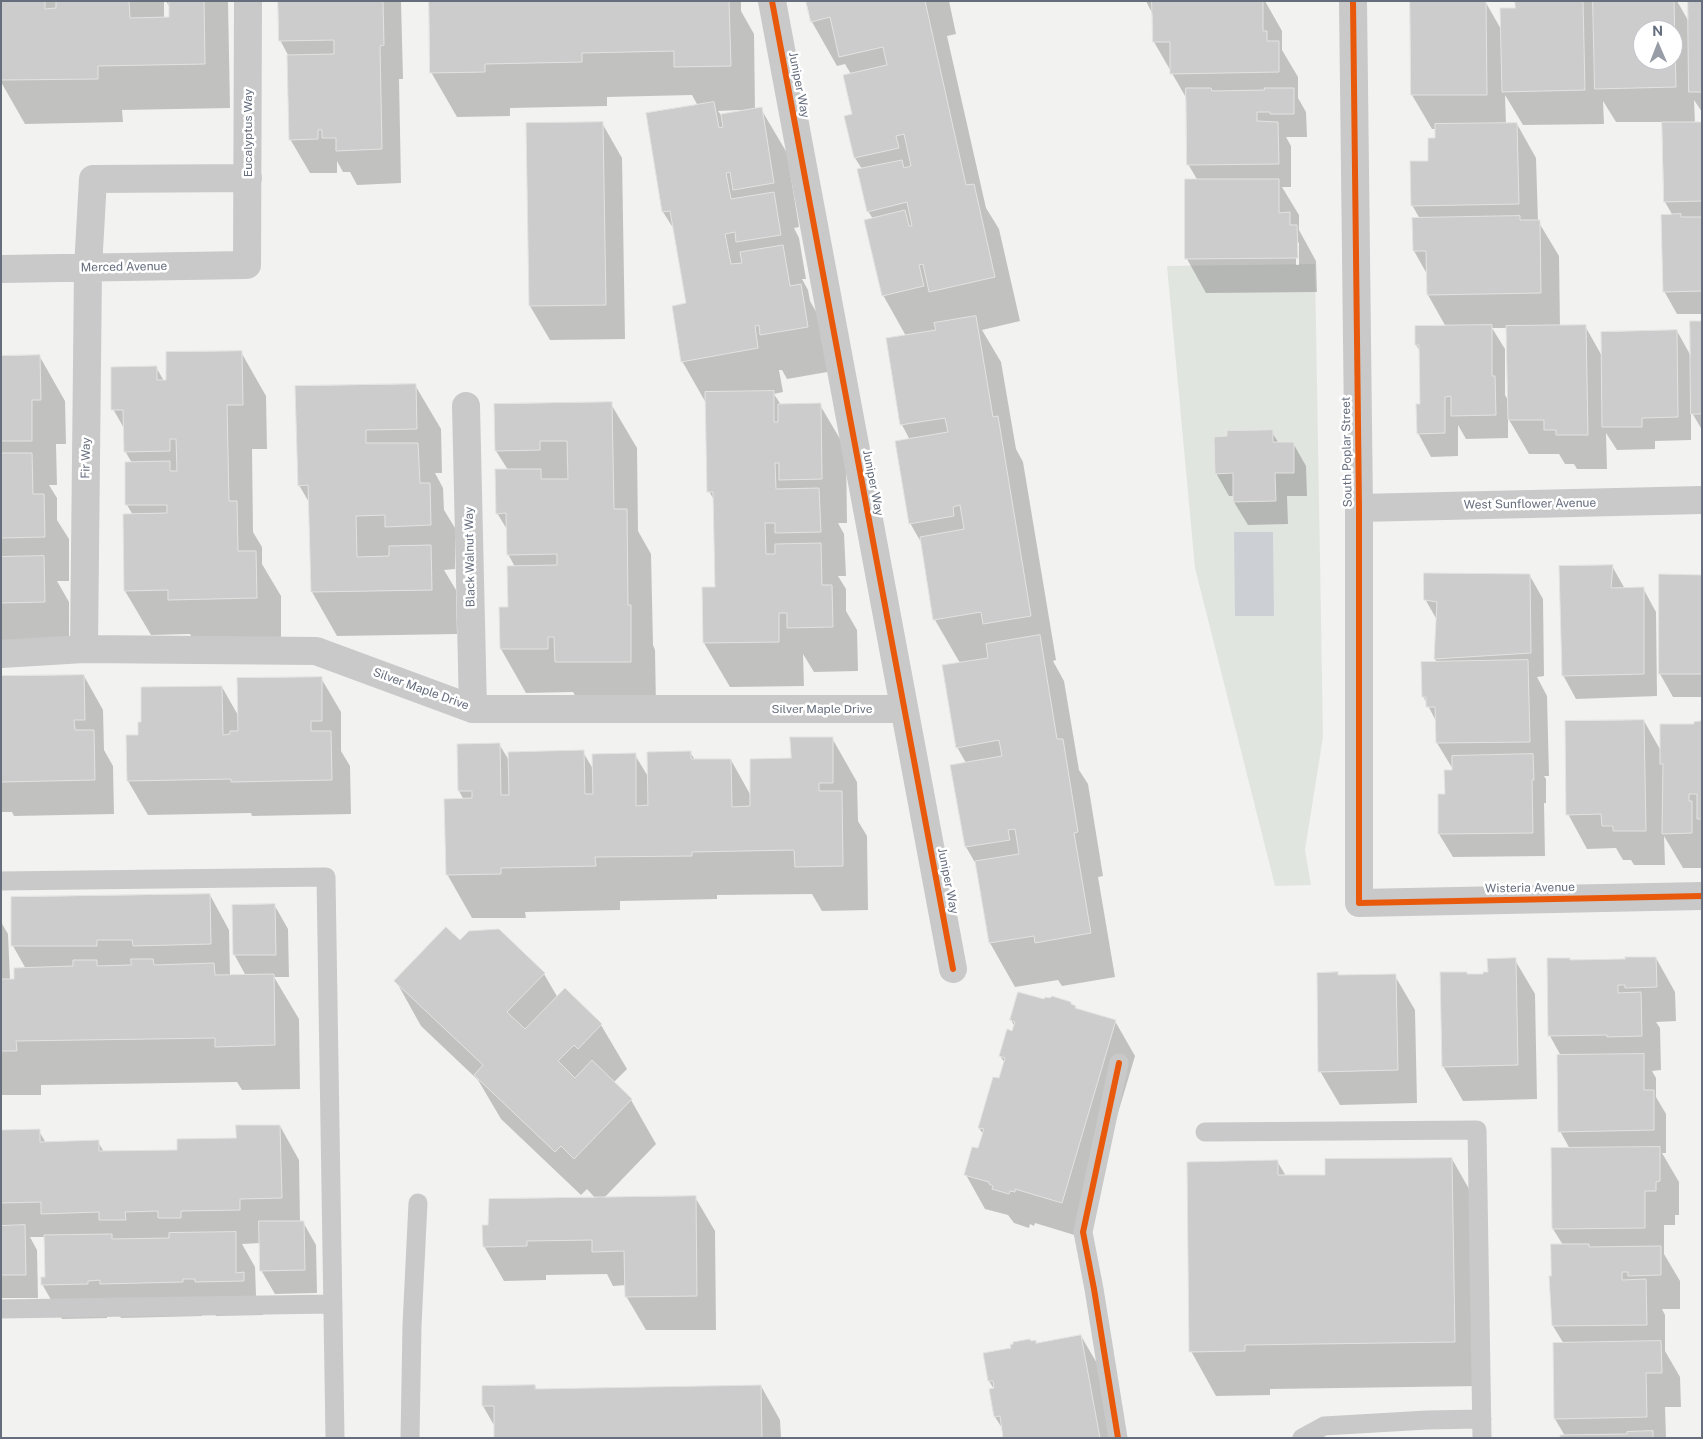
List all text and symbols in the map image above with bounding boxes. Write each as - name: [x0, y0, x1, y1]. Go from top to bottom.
- north arrow: [1633, 20, 1683, 70]
- text: N: [1652, 23, 1663, 39]
- street label: Juniper Way: [786, 51, 812, 119]
- street label: Eucalyptus Way: [241, 89, 255, 177]
- street label: Merced Avenue: [81, 259, 167, 275]
- street label: South Poplar Street: [1339, 397, 1355, 507]
- street label: Fir Way: [78, 437, 94, 479]
- street label: Juniper Way: [860, 449, 886, 517]
- street label: West Sunflower Avenue: [1464, 496, 1596, 512]
- street label: Black Walnut Way: [462, 507, 478, 607]
- street label: Silver Maple Drive: [371, 665, 471, 713]
- street label: Silver Maple Drive: [772, 702, 872, 716]
- street label: Juniper Way: [935, 847, 961, 915]
- street label: Wisteria Avenue: [1485, 880, 1575, 896]

